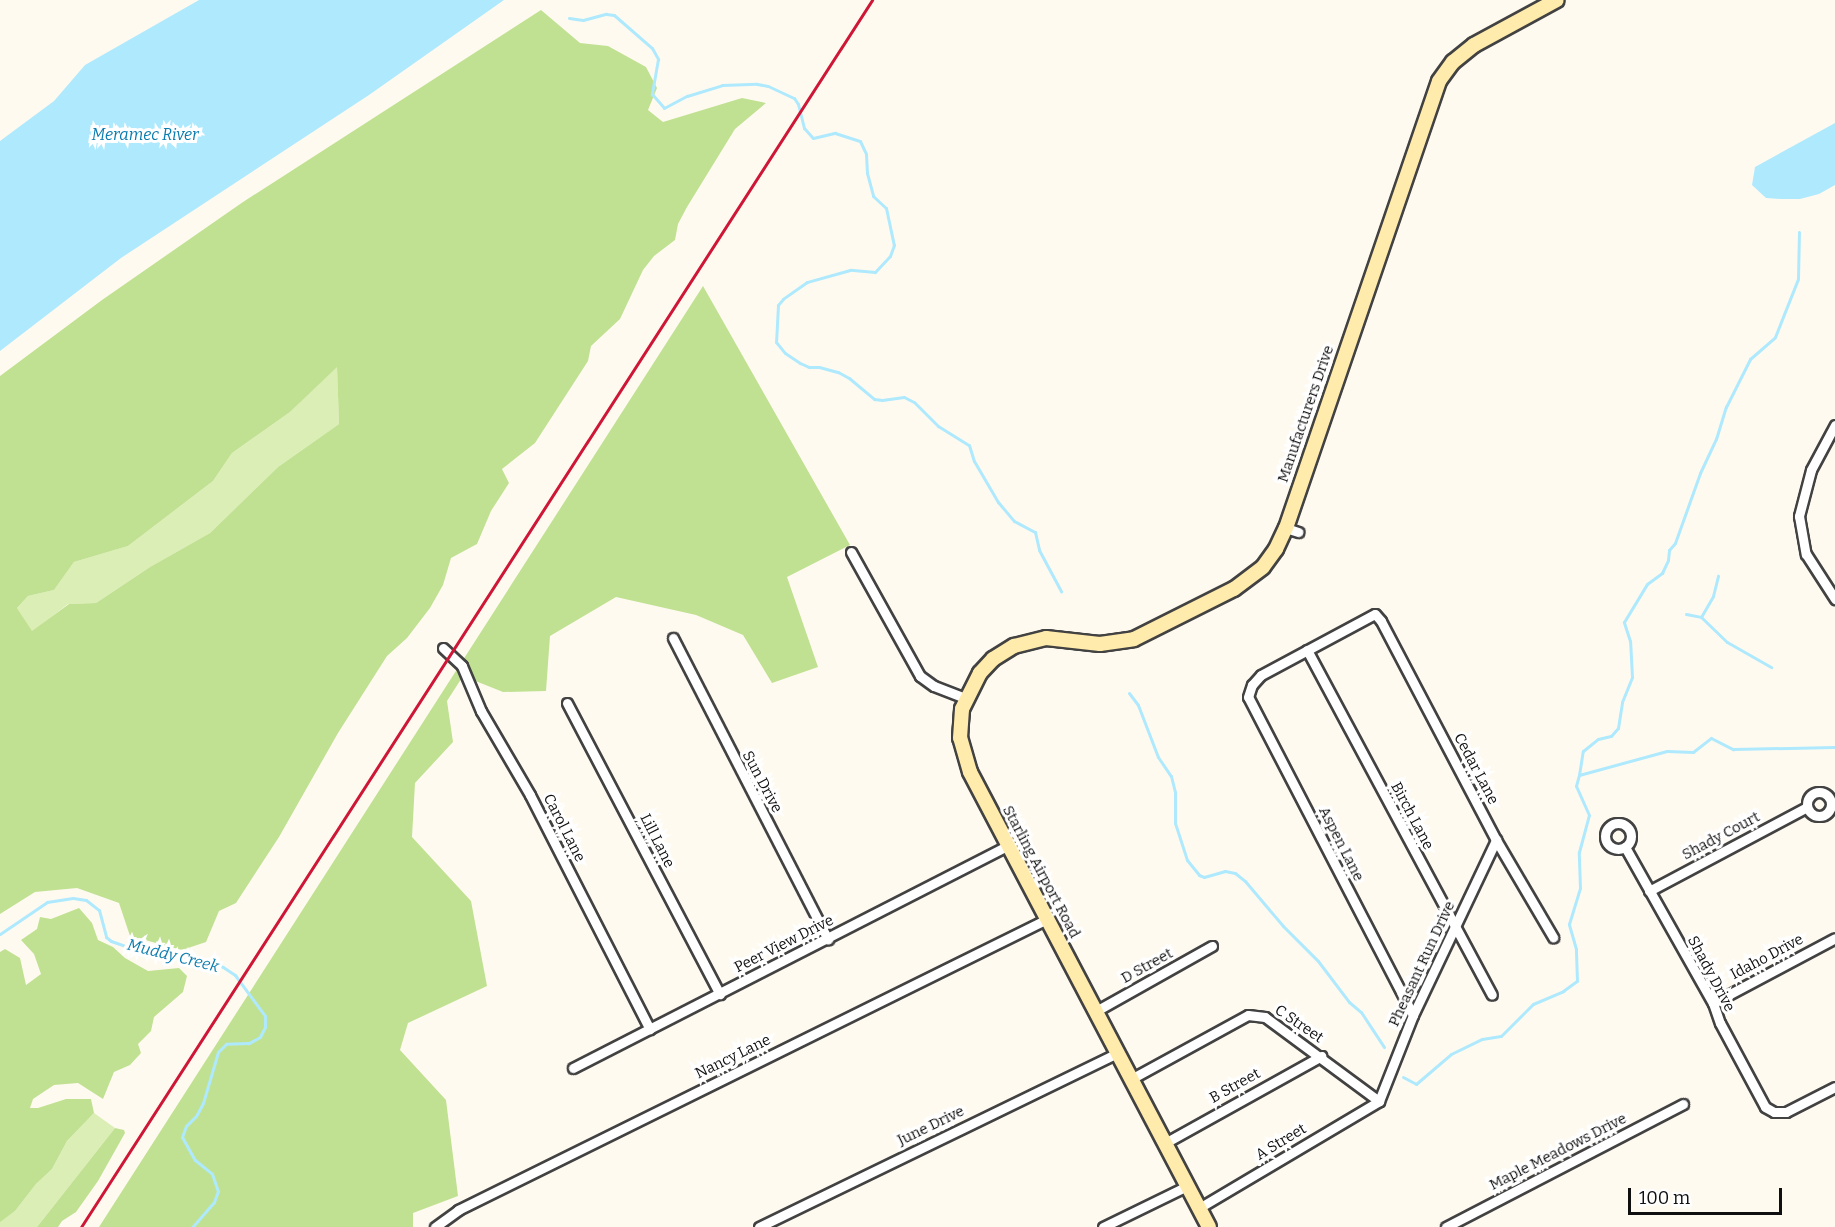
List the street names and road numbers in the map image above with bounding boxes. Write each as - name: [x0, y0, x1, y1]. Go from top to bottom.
- street label: Manufacturers Drive: [1274, 343, 1338, 485]
- street label: Cedar Lane: [1450, 730, 1502, 808]
- street label: Sun Drive: [738, 748, 786, 816]
- street label: Birch Lane: [1387, 779, 1437, 853]
- street label: Carol Lane: [539, 791, 589, 865]
- street label: Starling Airport Road: [998, 803, 1084, 941]
- street label: Aspen Lane: [1315, 804, 1367, 884]
- street label: Shady Court: [1679, 808, 1763, 864]
- street label: Lill Lane: [636, 811, 678, 871]
- street label: Pheasant Run Drive: [1385, 898, 1459, 1030]
- street label: Peer View Drive: [731, 911, 837, 977]
- street label: Idaho Drive: [1728, 930, 1806, 984]
- street label: Shady Drive: [1684, 933, 1738, 1015]
- street label: D Street: [1118, 945, 1176, 987]
- street label: C Street: [1271, 1001, 1327, 1047]
- street label: Nancy Lane: [692, 1031, 774, 1083]
- street label: B Street: [1207, 1065, 1263, 1107]
- street label: June Drive: [895, 1102, 967, 1150]
- street label: Maple Meadows Drive: [1486, 1110, 1630, 1194]
- street label: A Street: [1252, 1120, 1310, 1164]

